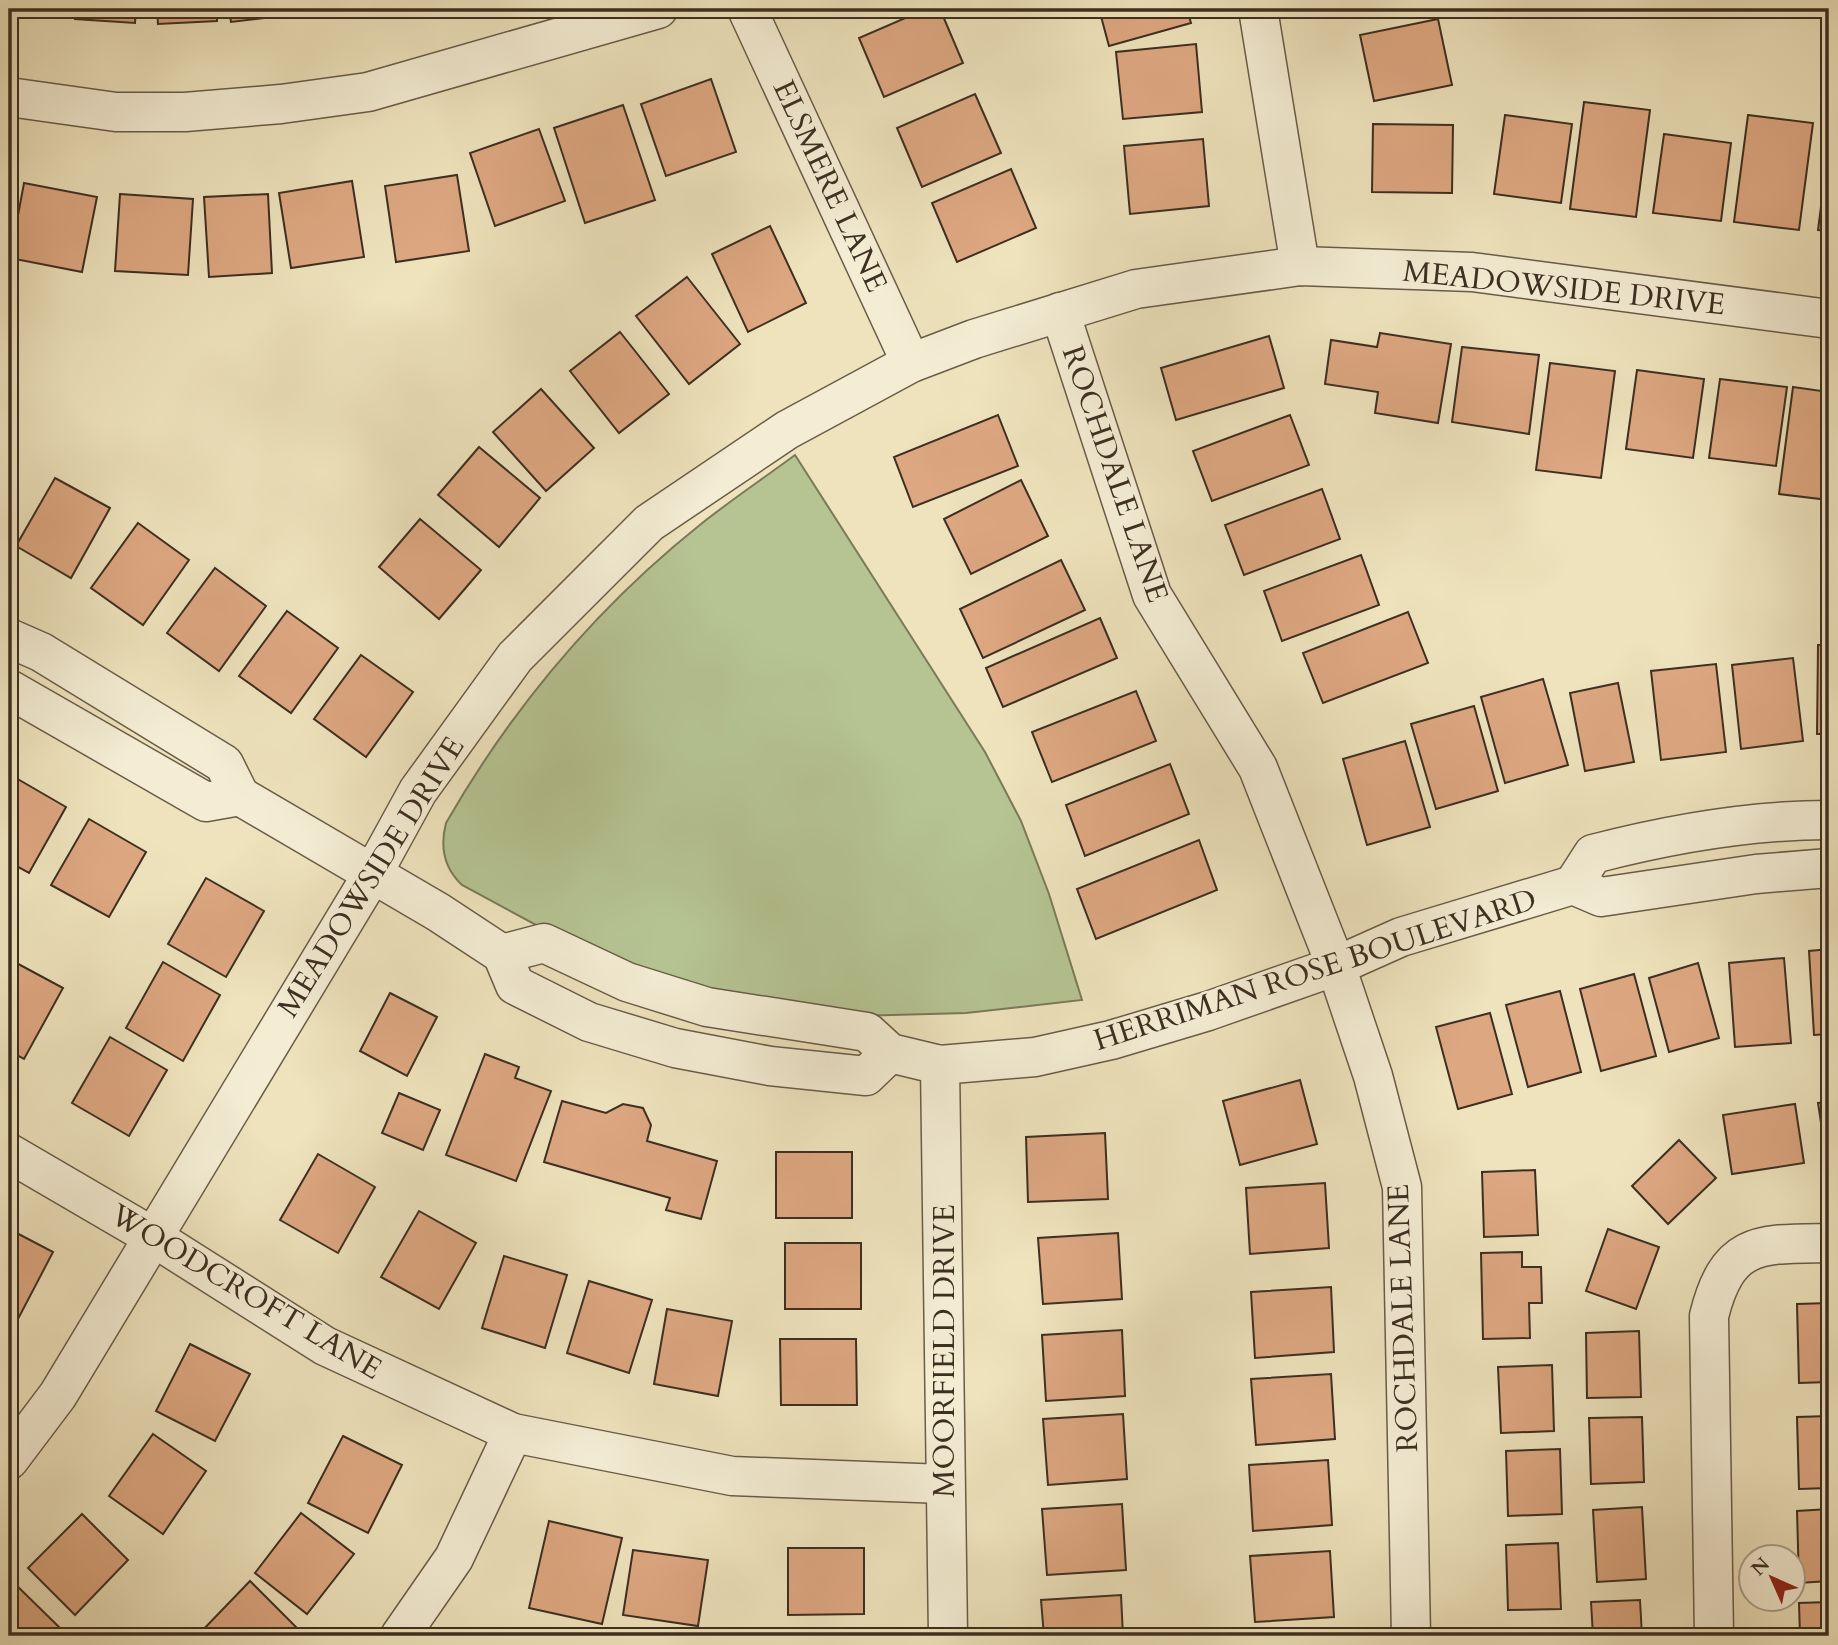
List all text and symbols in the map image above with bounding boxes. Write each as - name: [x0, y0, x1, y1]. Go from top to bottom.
- street label: ELSMERE LANE: [763, 73, 897, 299]
- street label: MEADOWSIDE DRIVE: [1401, 251, 1727, 325]
- street label: ROCHDALE LANE: [1052, 340, 1178, 608]
- street label: MEADOWSIDE DRIVE: [268, 729, 474, 1025]
- street label: HERRIMAN ROSE BOULEVARD: [1088, 879, 1542, 1061]
- street label: ROCHDALE LANE: [1378, 1183, 1428, 1453]
- street label: WOODCROFT LANE: [102, 1194, 389, 1389]
- street label: MOORFIELD DRIVE: [924, 1204, 965, 1498]
- north arrow: [1736, 1544, 1806, 1614]
- text: N: [1746, 1551, 1776, 1582]

